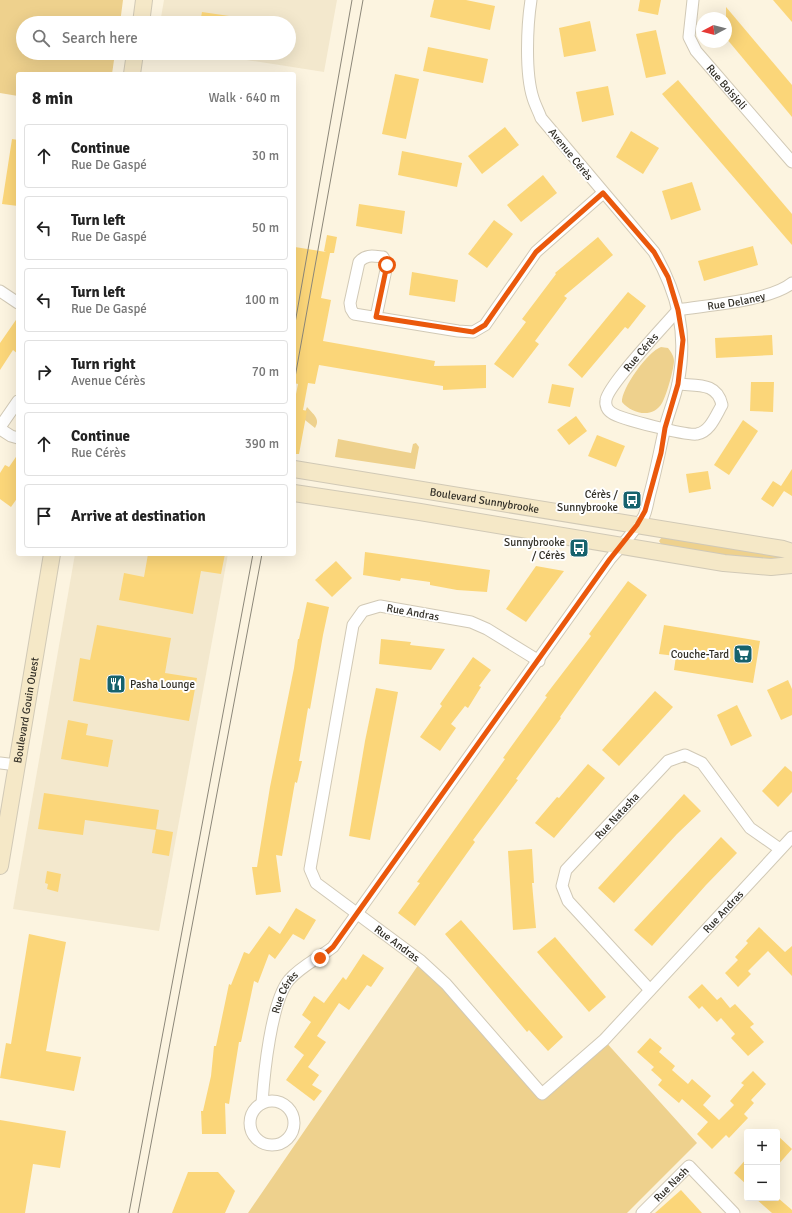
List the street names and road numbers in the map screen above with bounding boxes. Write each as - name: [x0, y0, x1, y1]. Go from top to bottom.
- street label: Rue Boisjoli: [703, 62, 750, 112]
- street label: Avenue Cérès: [546, 126, 596, 183]
- street label: Rue Delaney: [707, 289, 768, 313]
- street label: Rue Cérès: [621, 330, 661, 374]
- street label: Boulevard Sunnybrooke: [429, 485, 540, 516]
- street label: Rue Andras: [386, 601, 440, 624]
- street label: Boulevard Gouin Ouest: [11, 656, 42, 764]
- street label: Rue Natasha: [592, 790, 642, 842]
- street label: Rue Andras: [701, 888, 746, 936]
- street label: Rue Andras: [372, 923, 422, 965]
- street label: Rue Cérès: [269, 968, 301, 1015]
- street label: Rue Nash: [651, 1164, 692, 1205]

